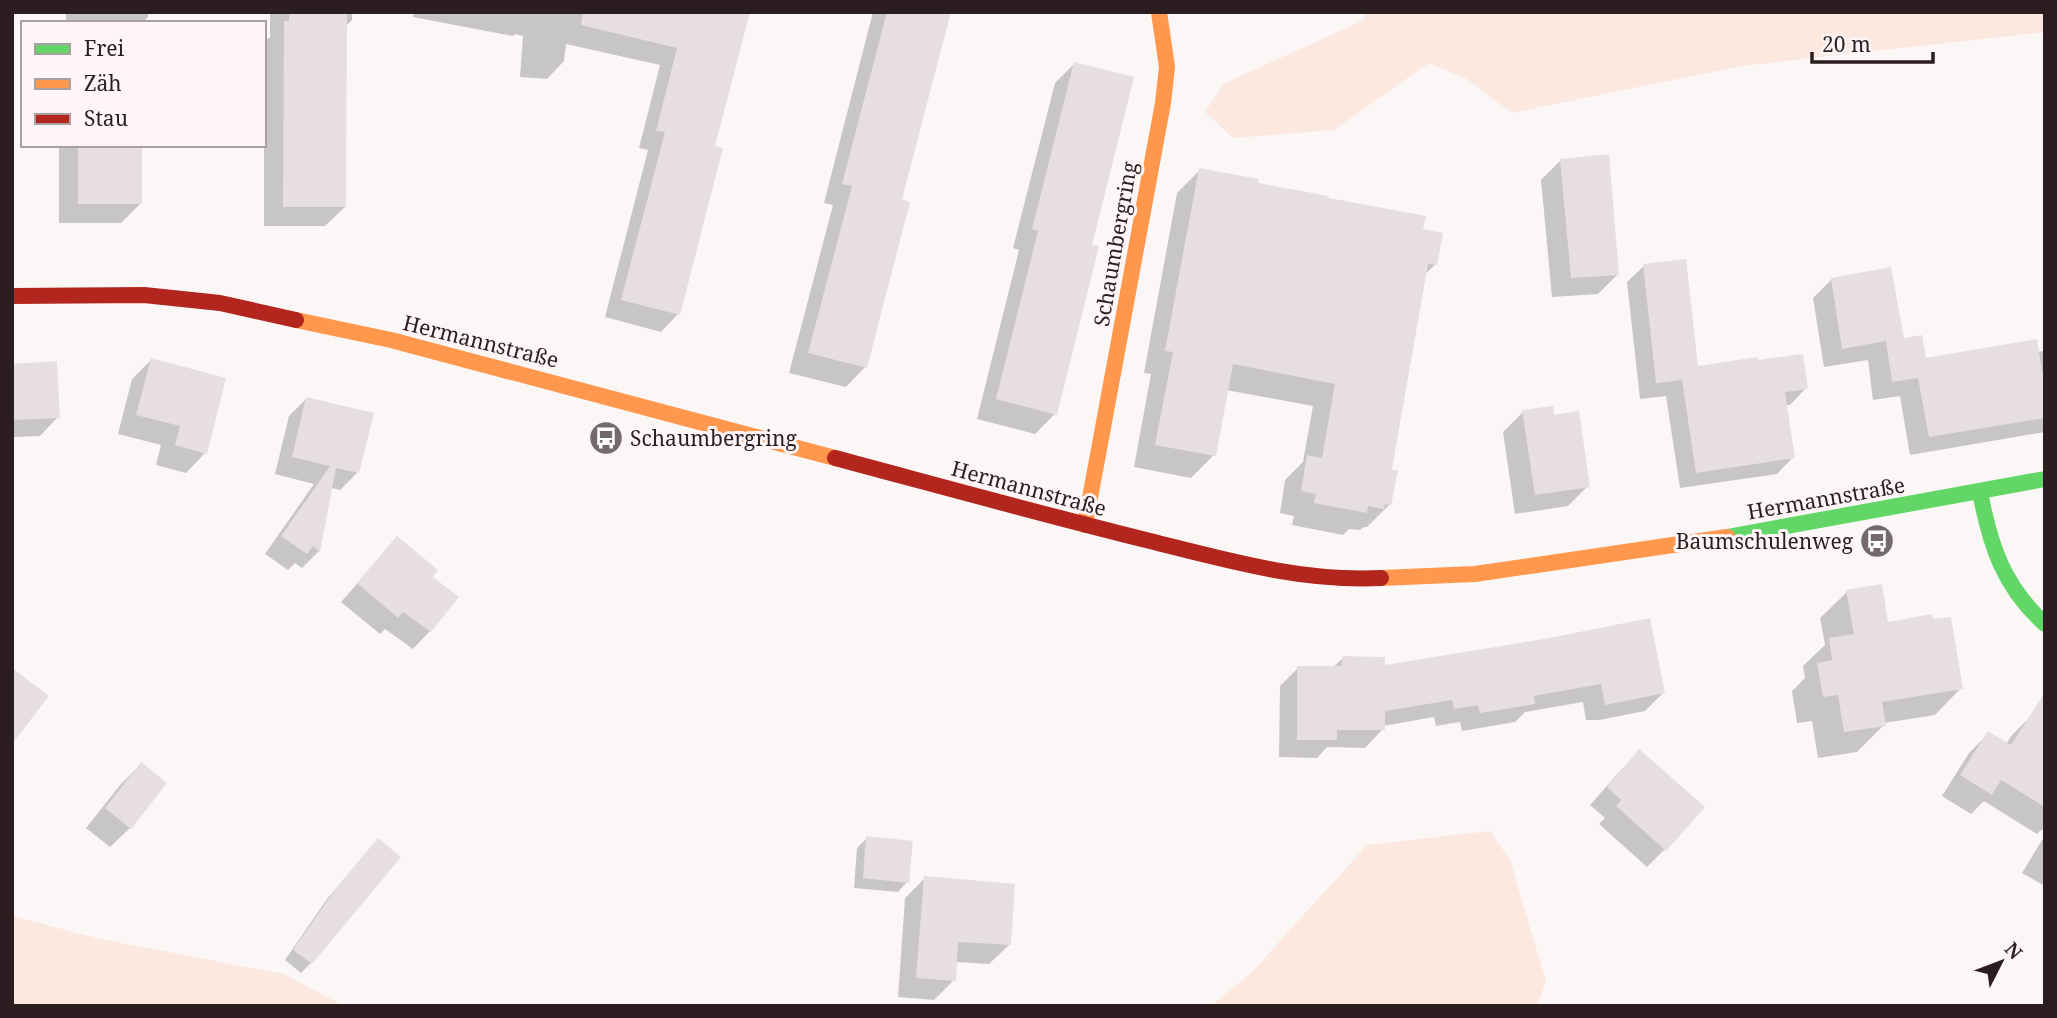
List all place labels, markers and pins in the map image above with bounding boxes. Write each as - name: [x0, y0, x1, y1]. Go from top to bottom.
- bus stop icon: Schaumbergring: [587, 419, 625, 457]
- place label: Schaumbergring: [630, 424, 798, 452]
- bus stop icon: Baumschulenweg: [1858, 522, 1896, 560]
- place label: Baumschulenweg: [1676, 527, 1854, 555]

